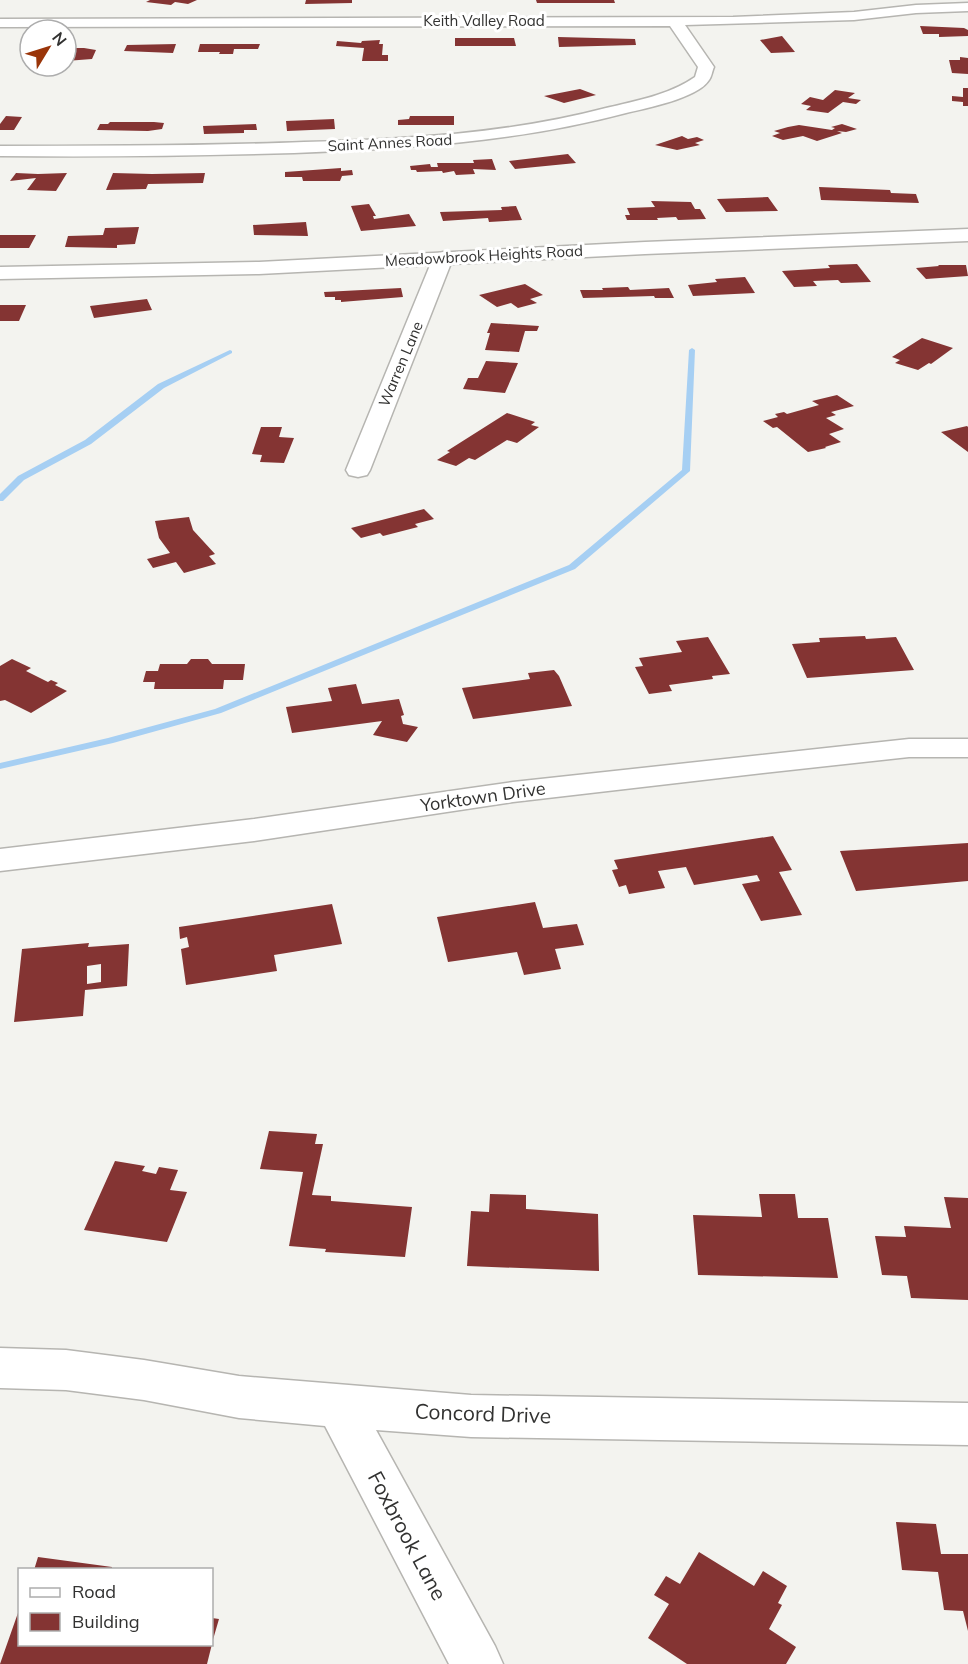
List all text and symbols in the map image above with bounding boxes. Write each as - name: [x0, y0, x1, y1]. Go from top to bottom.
- street label: Keith Valley Road: [423, 11, 545, 30]
- north arrow: [18, 18, 78, 78]
- text: N: [48, 28, 71, 50]
- street label: Saint Annes Road: [327, 130, 453, 155]
- street label: Meadowbrook Heights Road: [385, 241, 583, 270]
- street label: Warren Lane: [374, 318, 427, 409]
- street label: Yorktown Drive: [418, 776, 547, 817]
- street label: Concord Drive: [414, 1398, 552, 1428]
- street label: Foxbrook Lane: [363, 1467, 453, 1605]
- legend: [18, 1568, 213, 1646]
- text: Road: [72, 1580, 116, 1603]
- text: Building: [72, 1610, 140, 1633]

